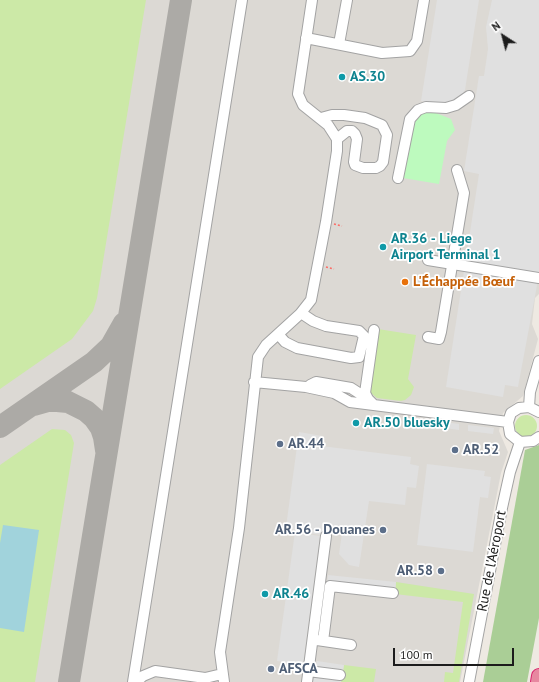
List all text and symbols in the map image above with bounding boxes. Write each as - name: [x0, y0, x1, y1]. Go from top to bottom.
- north arrow: [483, 16, 523, 56]
- text: N: [489, 19, 503, 34]
- place label: AS.30: [350, 69, 385, 85]
- marker: AS.30: [337, 72, 347, 82]
- place label: AR.36 - Liege Airport Terminal 1: [391, 231, 500, 264]
- marker: AR.36 - Liege Airport Terminal 1: [378, 242, 388, 252]
- place label: L'Échappée Bœuf: [413, 274, 515, 290]
- marker: L'Échappée Bœuf: [400, 277, 410, 287]
- place label: AR.50 bluesky: [364, 415, 450, 431]
- marker: AR.50 bluesky: [351, 418, 361, 428]
- place label: AR.44: [288, 436, 324, 452]
- marker: AR.44: [275, 439, 285, 449]
- place label: AR.52: [463, 442, 499, 458]
- marker: AR.52: [450, 445, 460, 455]
- street label: Rue de l'Aéroport: [474, 509, 510, 613]
- place label: AR.56 - Douanes: [275, 522, 375, 538]
- marker: AR.56 - Douanes: [378, 525, 388, 535]
- place label: AR.58: [397, 563, 433, 579]
- marker: AR.58: [436, 566, 446, 576]
- place label: AR.46: [273, 586, 309, 602]
- marker: AR.46: [260, 589, 270, 599]
- scale bar: [395, 640, 516, 666]
- text: 100 m: [400, 647, 433, 662]
- place label: AFSCA: [279, 661, 318, 677]
- marker: AFSCA: [266, 664, 276, 674]

